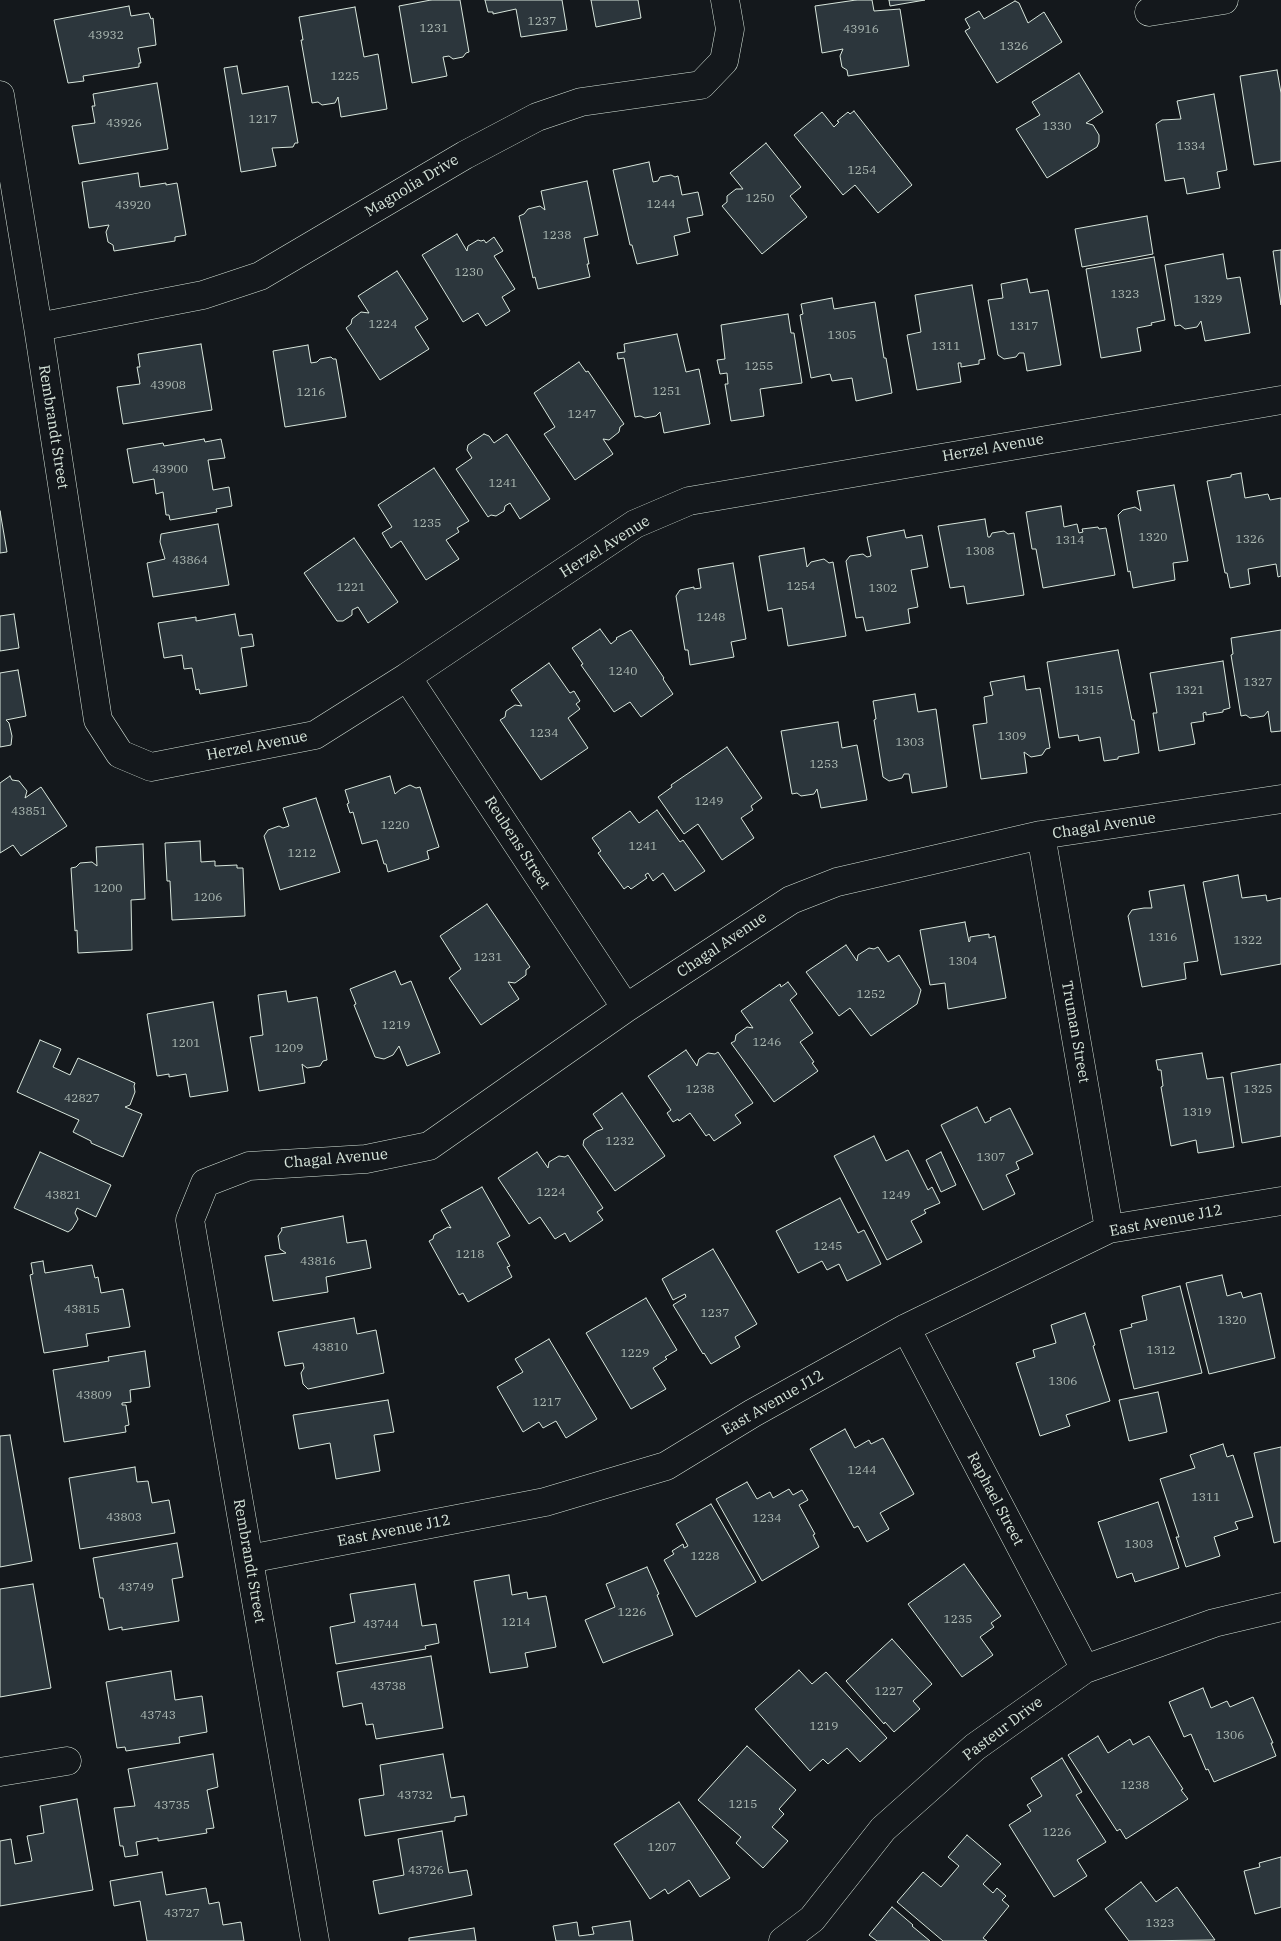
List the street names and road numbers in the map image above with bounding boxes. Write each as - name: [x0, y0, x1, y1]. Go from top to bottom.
- street label: Magnolia Drive: [362, 151, 462, 221]
- street label: Rembrandt Street: [34, 364, 72, 490]
- street label: Herzel Avenue: [941, 430, 1045, 466]
- street label: Herzel Avenue: [557, 512, 653, 582]
- street label: Herzel Avenue: [205, 727, 309, 765]
- street label: Reubens Street: [480, 793, 554, 893]
- street label: Chagal Avenue: [1051, 809, 1157, 843]
- street label: Chagal Avenue: [674, 908, 770, 982]
- street label: Truman Street: [1057, 979, 1093, 1085]
- street label: Chagal Avenue: [283, 1145, 389, 1173]
- street label: East Avenue J12: [1108, 1201, 1224, 1241]
- street label: East Avenue J12: [719, 1366, 827, 1440]
- street label: Raphael Street: [963, 1449, 1027, 1549]
- street label: Rembrandt Street: [229, 1498, 269, 1624]
- street label: East Avenue J12: [336, 1511, 452, 1551]
- street label: Pasteur Drive: [960, 1693, 1046, 1765]

